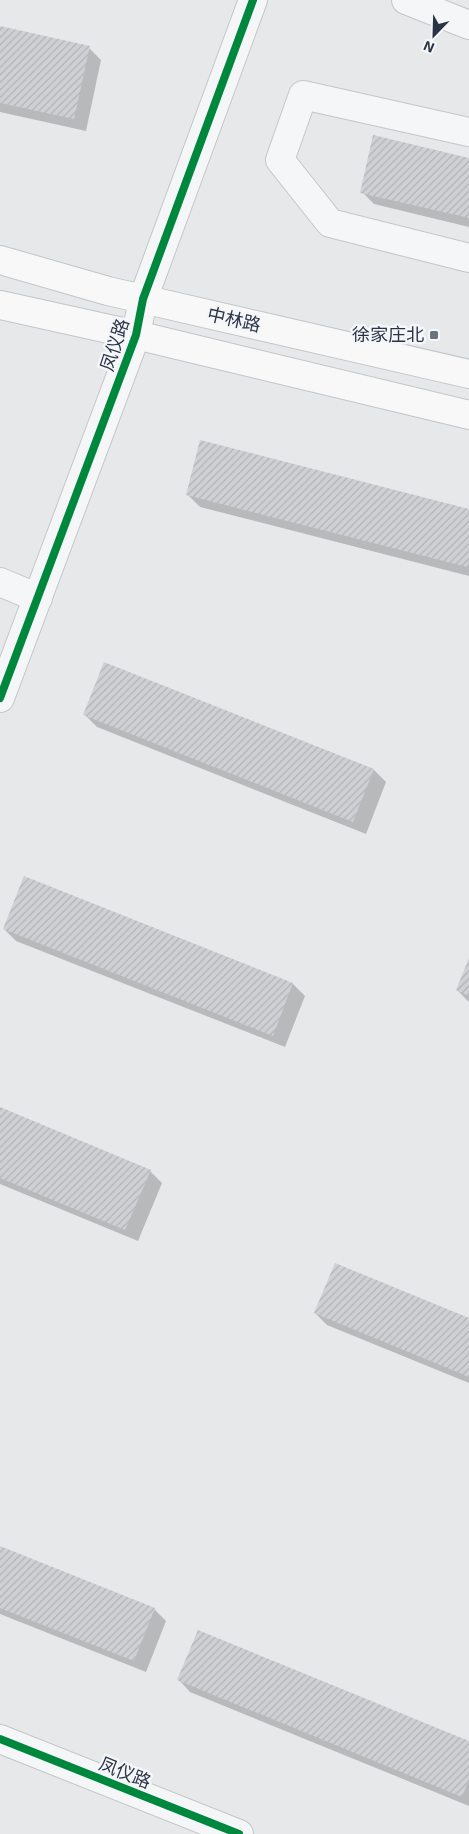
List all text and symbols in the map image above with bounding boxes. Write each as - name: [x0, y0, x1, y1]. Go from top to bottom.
- north arrow: [409, 10, 459, 60]
- text: N: [421, 38, 437, 57]
- street label: 中林路: [205, 302, 263, 336]
- street label: 凤仪路: [95, 316, 133, 374]
- place label: 徐家庄北: [352, 323, 424, 345]
- marker: 徐家庄北: [428, 329, 440, 341]
- street label: 凤仪路: [96, 1752, 155, 1792]

